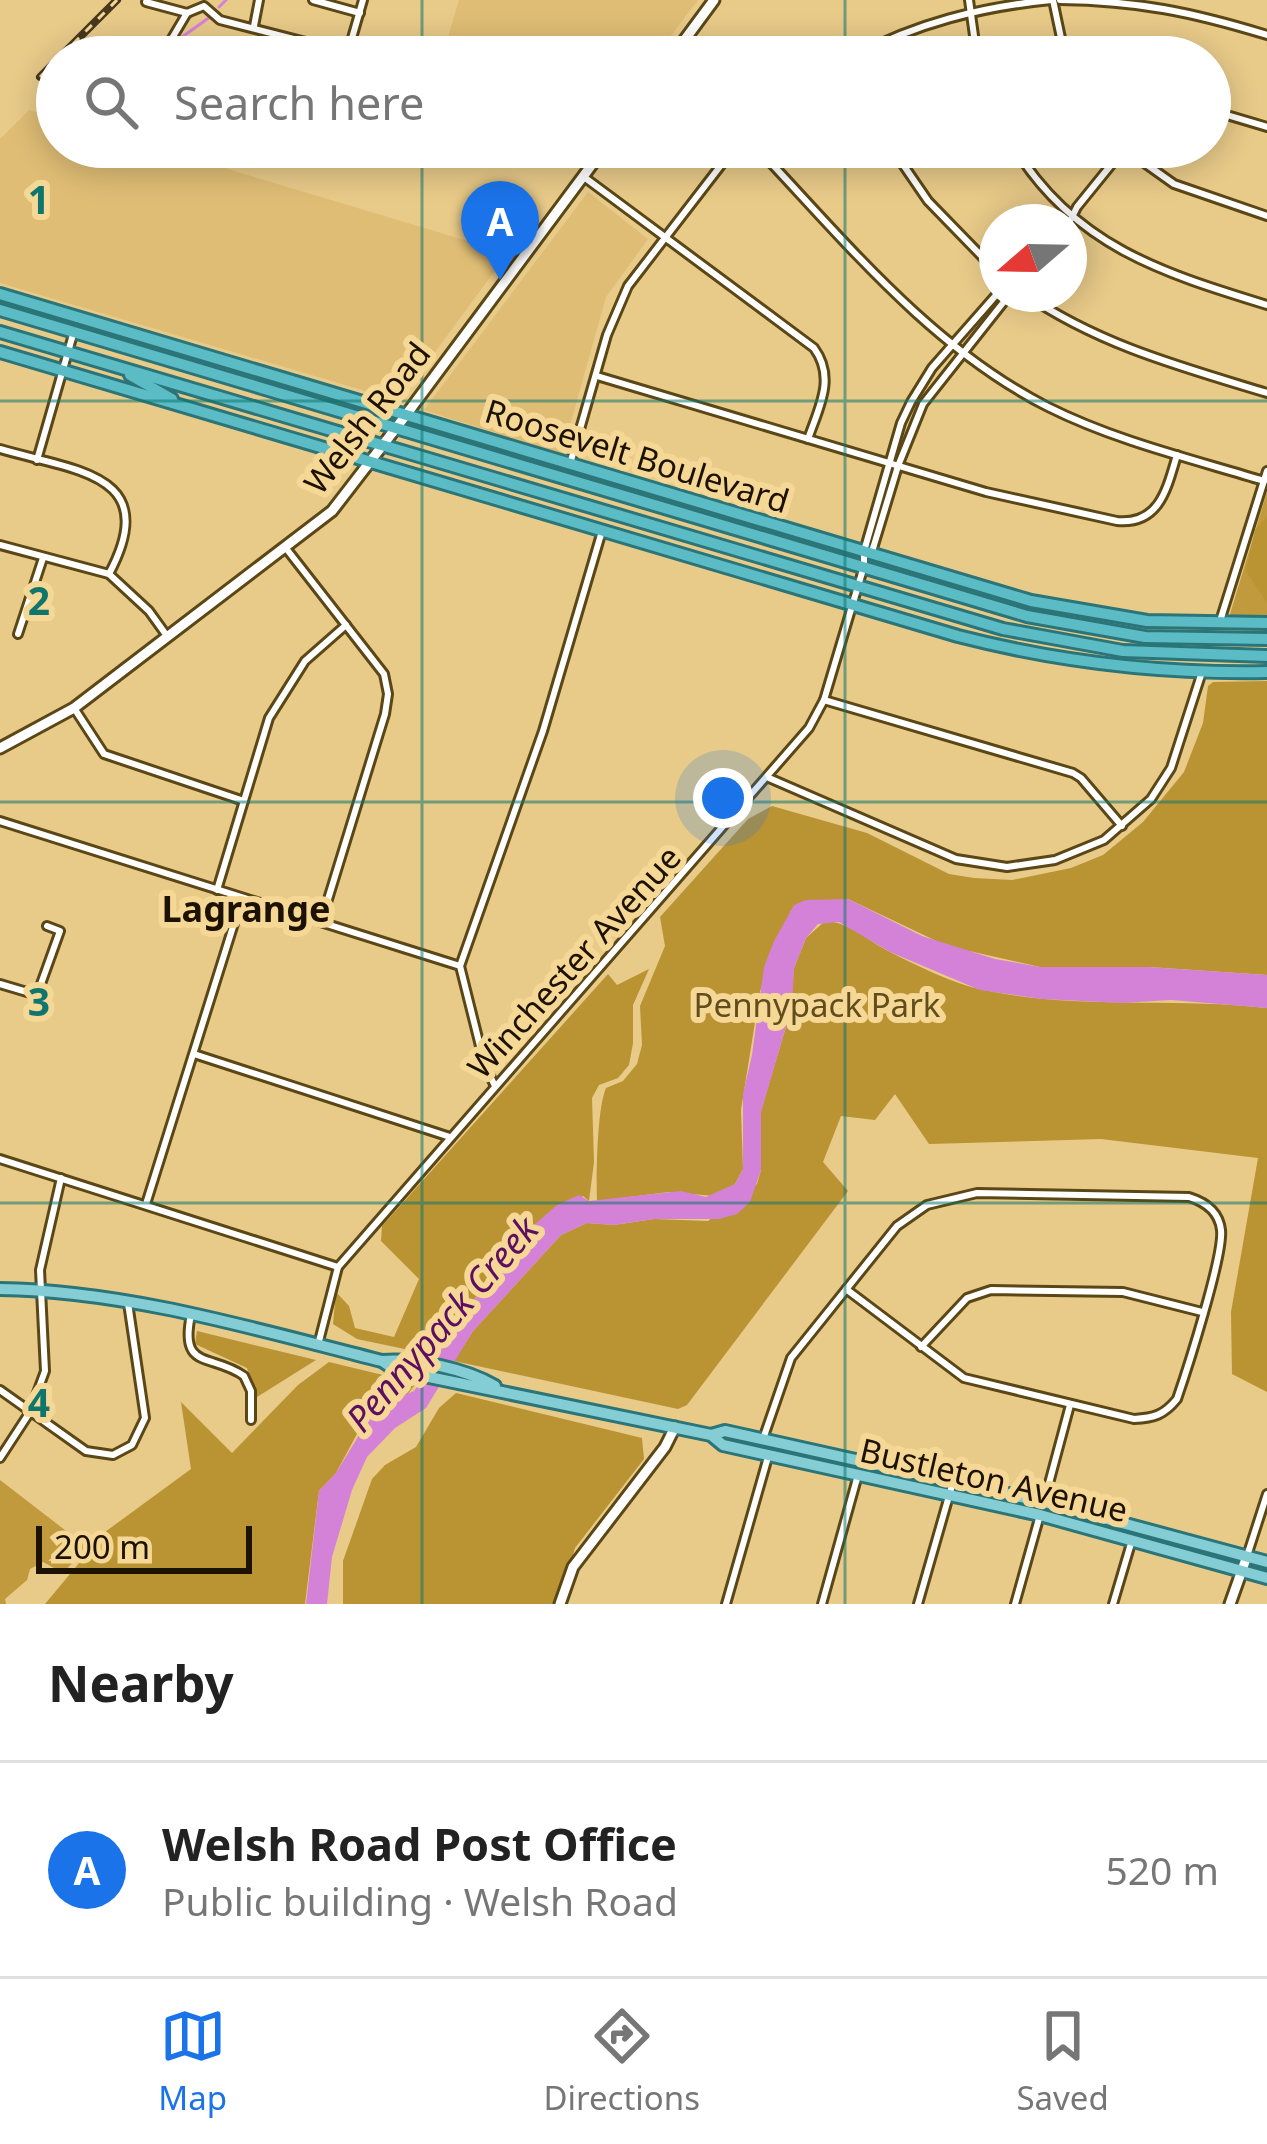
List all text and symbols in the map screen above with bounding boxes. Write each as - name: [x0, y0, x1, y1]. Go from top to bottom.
- search box: [36, 36, 1231, 168]
- icon: search: [78, 69, 144, 135]
- text: Search here: [174, 72, 424, 133]
- text: 1: [28, 172, 50, 225]
- pin: A: [461, 181, 539, 280]
- north arrow: [979, 204, 1087, 312]
- street label: Welsh Road: [293, 332, 440, 503]
- street label: Roosevelt Boulevard: [480, 388, 795, 523]
- text: 2: [28, 573, 50, 626]
- your location: [693, 768, 753, 828]
- street label: Winchester Avenue: [457, 836, 690, 1088]
- district label: Lagrange: [161, 884, 331, 933]
- text: 3: [28, 974, 50, 1027]
- park label: Pennypack Park: [694, 982, 941, 1027]
- water label: Pennypack Creek: [335, 1205, 549, 1442]
- text: 4: [28, 1375, 50, 1428]
- street label: Bustleton Avenue: [856, 1427, 1132, 1532]
- scale bar: [36, 1520, 252, 1573]
- text: 200 m: [54, 1524, 150, 1569]
- text: Nearby: [48, 1647, 234, 1717]
- text: Welsh Road Post Office: [162, 1813, 677, 1874]
- text: A: [74, 1843, 101, 1896]
- text: 520 m: [1105, 1843, 1219, 1896]
- text: Public building · Welsh Road: [162, 1874, 678, 1927]
- tab: Map: [158, 2003, 227, 2120]
- tab: Directions: [543, 2003, 700, 2120]
- tab: Saved: [1016, 2003, 1109, 2120]

